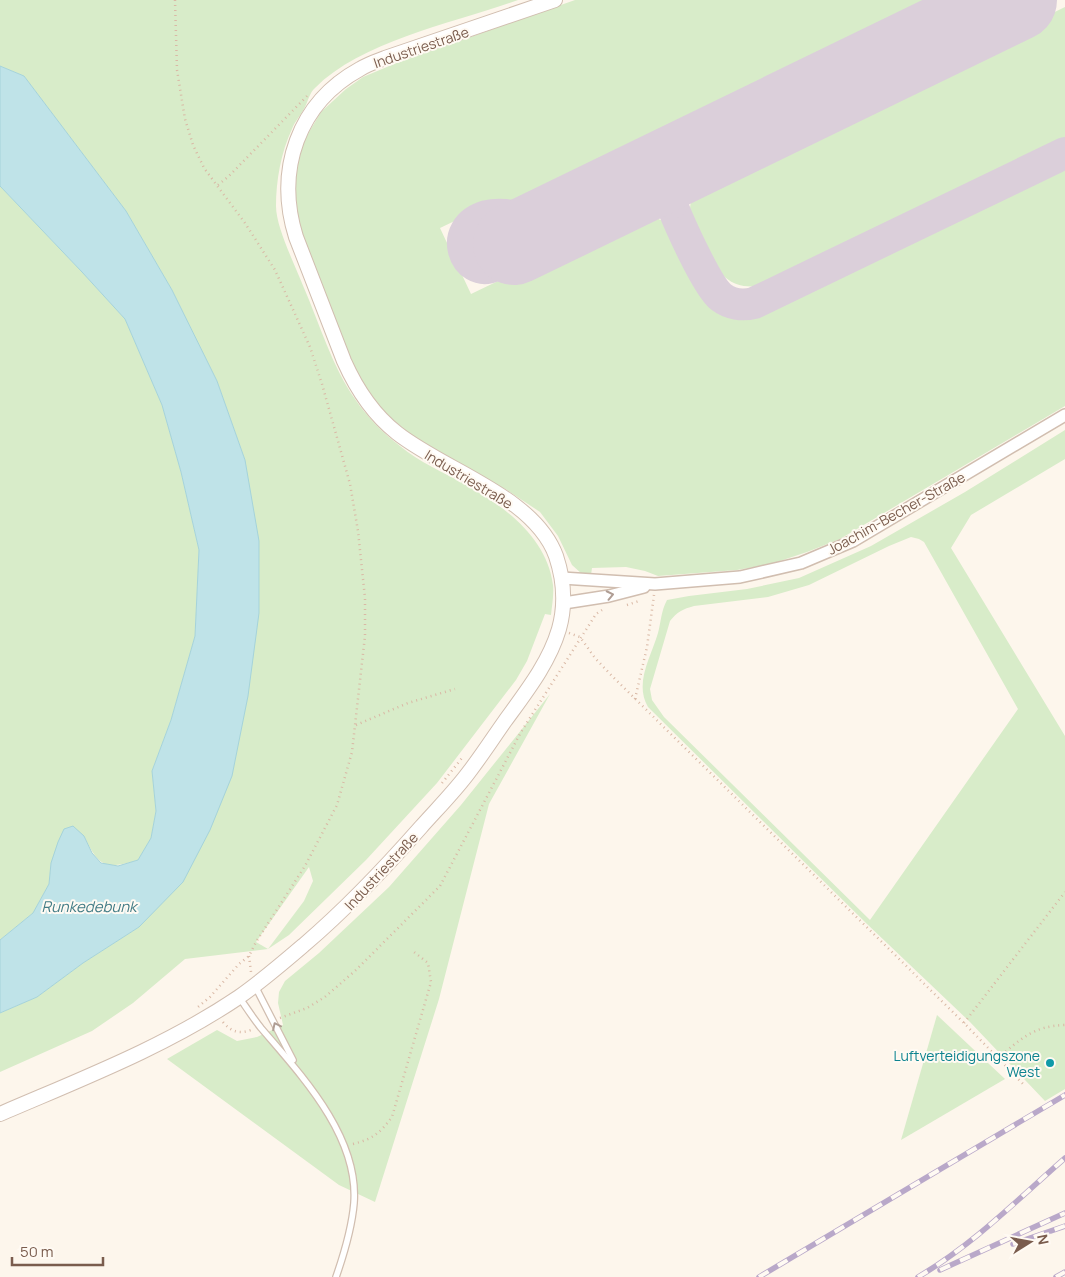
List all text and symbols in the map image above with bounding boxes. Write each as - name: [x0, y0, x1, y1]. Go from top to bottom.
- street label: Industriestraße: [371, 22, 471, 72]
- street label: Industriestraße: [421, 445, 517, 513]
- street label: Joachim-Becher-Straße: [824, 467, 968, 559]
- one-way arrow: [605, 590, 614, 601]
- street label: Industriestraße: [340, 828, 422, 914]
- water label: Runkedebunk: [41, 896, 139, 917]
- one-way arrow: [272, 1022, 282, 1031]
- place label: Luftverteidigungszone West: [893, 1046, 1040, 1081]
- marker: Luftverteidigungszone West: [1044, 1057, 1056, 1069]
- north arrow: [1005, 1217, 1055, 1267]
- text: N: [1033, 1233, 1054, 1246]
- scale bar: [12, 1234, 104, 1266]
- text: 50 m: [20, 1241, 54, 1262]

